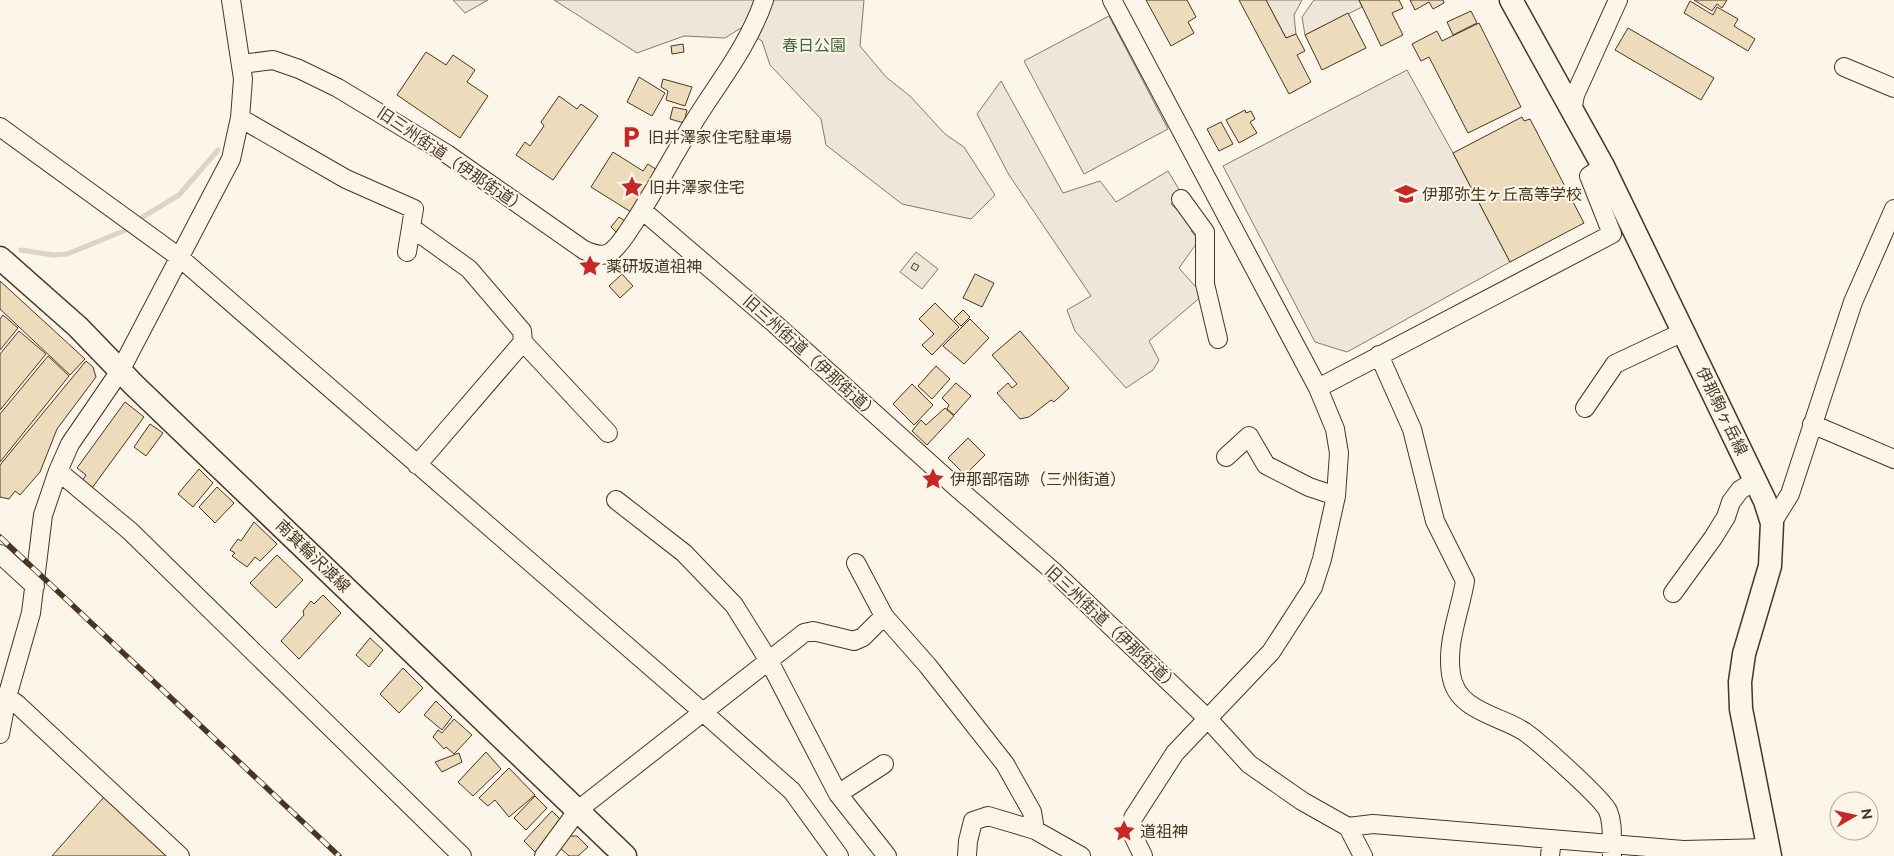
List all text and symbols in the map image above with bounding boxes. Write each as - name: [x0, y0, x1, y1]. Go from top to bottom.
- park label: 春日公園: [782, 36, 846, 55]
- street label: 旧三州街道（伊那街道）: [374, 103, 530, 217]
- parking icon: 旧井澤家住宅駐車場: [618, 124, 644, 150]
- place label: 旧井澤家住宅駐車場: [648, 128, 792, 147]
- place icon: 旧井澤家住宅: [619, 174, 645, 200]
- place label: 旧井澤家住宅: [649, 178, 745, 197]
- school or university icon: 伊那弥生ヶ丘高等学校: [1393, 181, 1419, 207]
- place label: 伊那弥生ヶ丘高等学校: [1422, 185, 1582, 204]
- place icon: 薬研坂道祖神: [577, 253, 603, 279]
- place label: 薬研坂道祖神: [606, 257, 702, 276]
- street label: 旧三州街道（伊那街道）: [739, 291, 883, 423]
- street label: 伊那駒ヶ岳線: [1692, 364, 1752, 458]
- place icon: 伊那部宿跡（三州街道）: [920, 466, 946, 492]
- place label: 伊那部宿跡（三州街道）: [950, 470, 1126, 489]
- street label: 南箕輪沢渡線: [272, 516, 354, 596]
- street label: 旧三州街道（伊那街道）: [1041, 561, 1183, 695]
- north arrow: [1829, 791, 1879, 841]
- text: N: [1858, 807, 1876, 820]
- place icon: 道祖神: [1111, 818, 1137, 844]
- place label: 道祖神: [1140, 822, 1188, 841]

